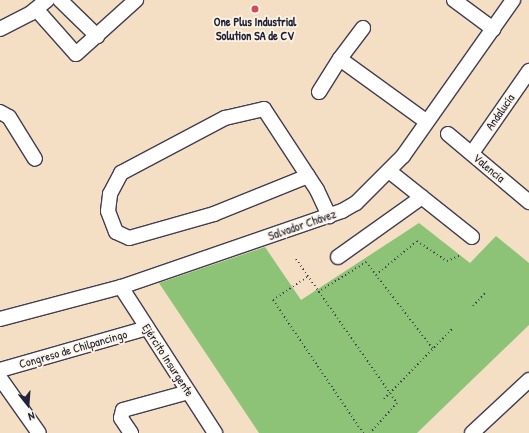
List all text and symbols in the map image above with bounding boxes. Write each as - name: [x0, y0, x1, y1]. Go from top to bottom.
- marker: One Plus Industrial Solution SA de CV: [250, 4, 260, 14]
- place label: One Plus Industrial Solution SA de CV: [214, 15, 296, 43]
- street label: Andalucía: [482, 91, 518, 133]
- street label: Valencia: [470, 151, 508, 185]
- street label: Salvador Chávez: [266, 207, 338, 243]
- street label: Ejército Insurgente: [139, 321, 197, 399]
- street label: Congreso de Chilpancingo: [17, 327, 129, 371]
- north arrow: [8, 385, 48, 425]
- text: N: [27, 409, 36, 424]

